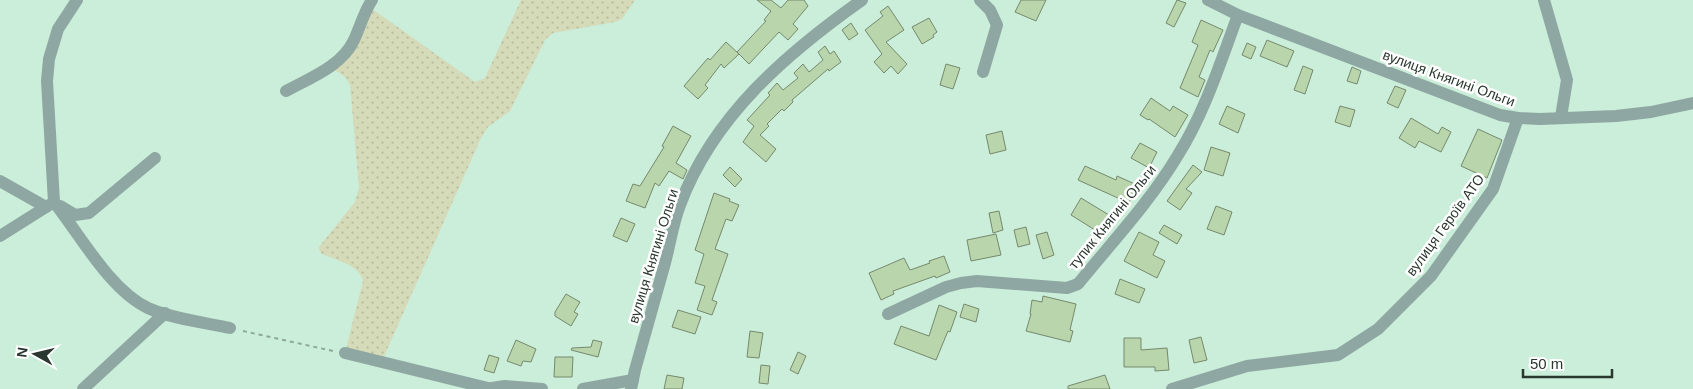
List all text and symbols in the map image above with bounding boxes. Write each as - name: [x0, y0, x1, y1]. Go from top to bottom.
- street label: вулиця Княгині Ольги: [1381, 47, 1517, 109]
- street label: тупик Княгині Ольги: [1065, 162, 1159, 272]
- street label: вулиця Героїв АТО: [1403, 171, 1487, 279]
- street label: вулиця Княгині Ольги: [625, 187, 681, 325]
- north arrow: [10, 329, 60, 379]
- text: N: [13, 346, 31, 358]
- scale bar: [1523, 346, 1612, 378]
- text: 50 m: [1530, 355, 1563, 372]

